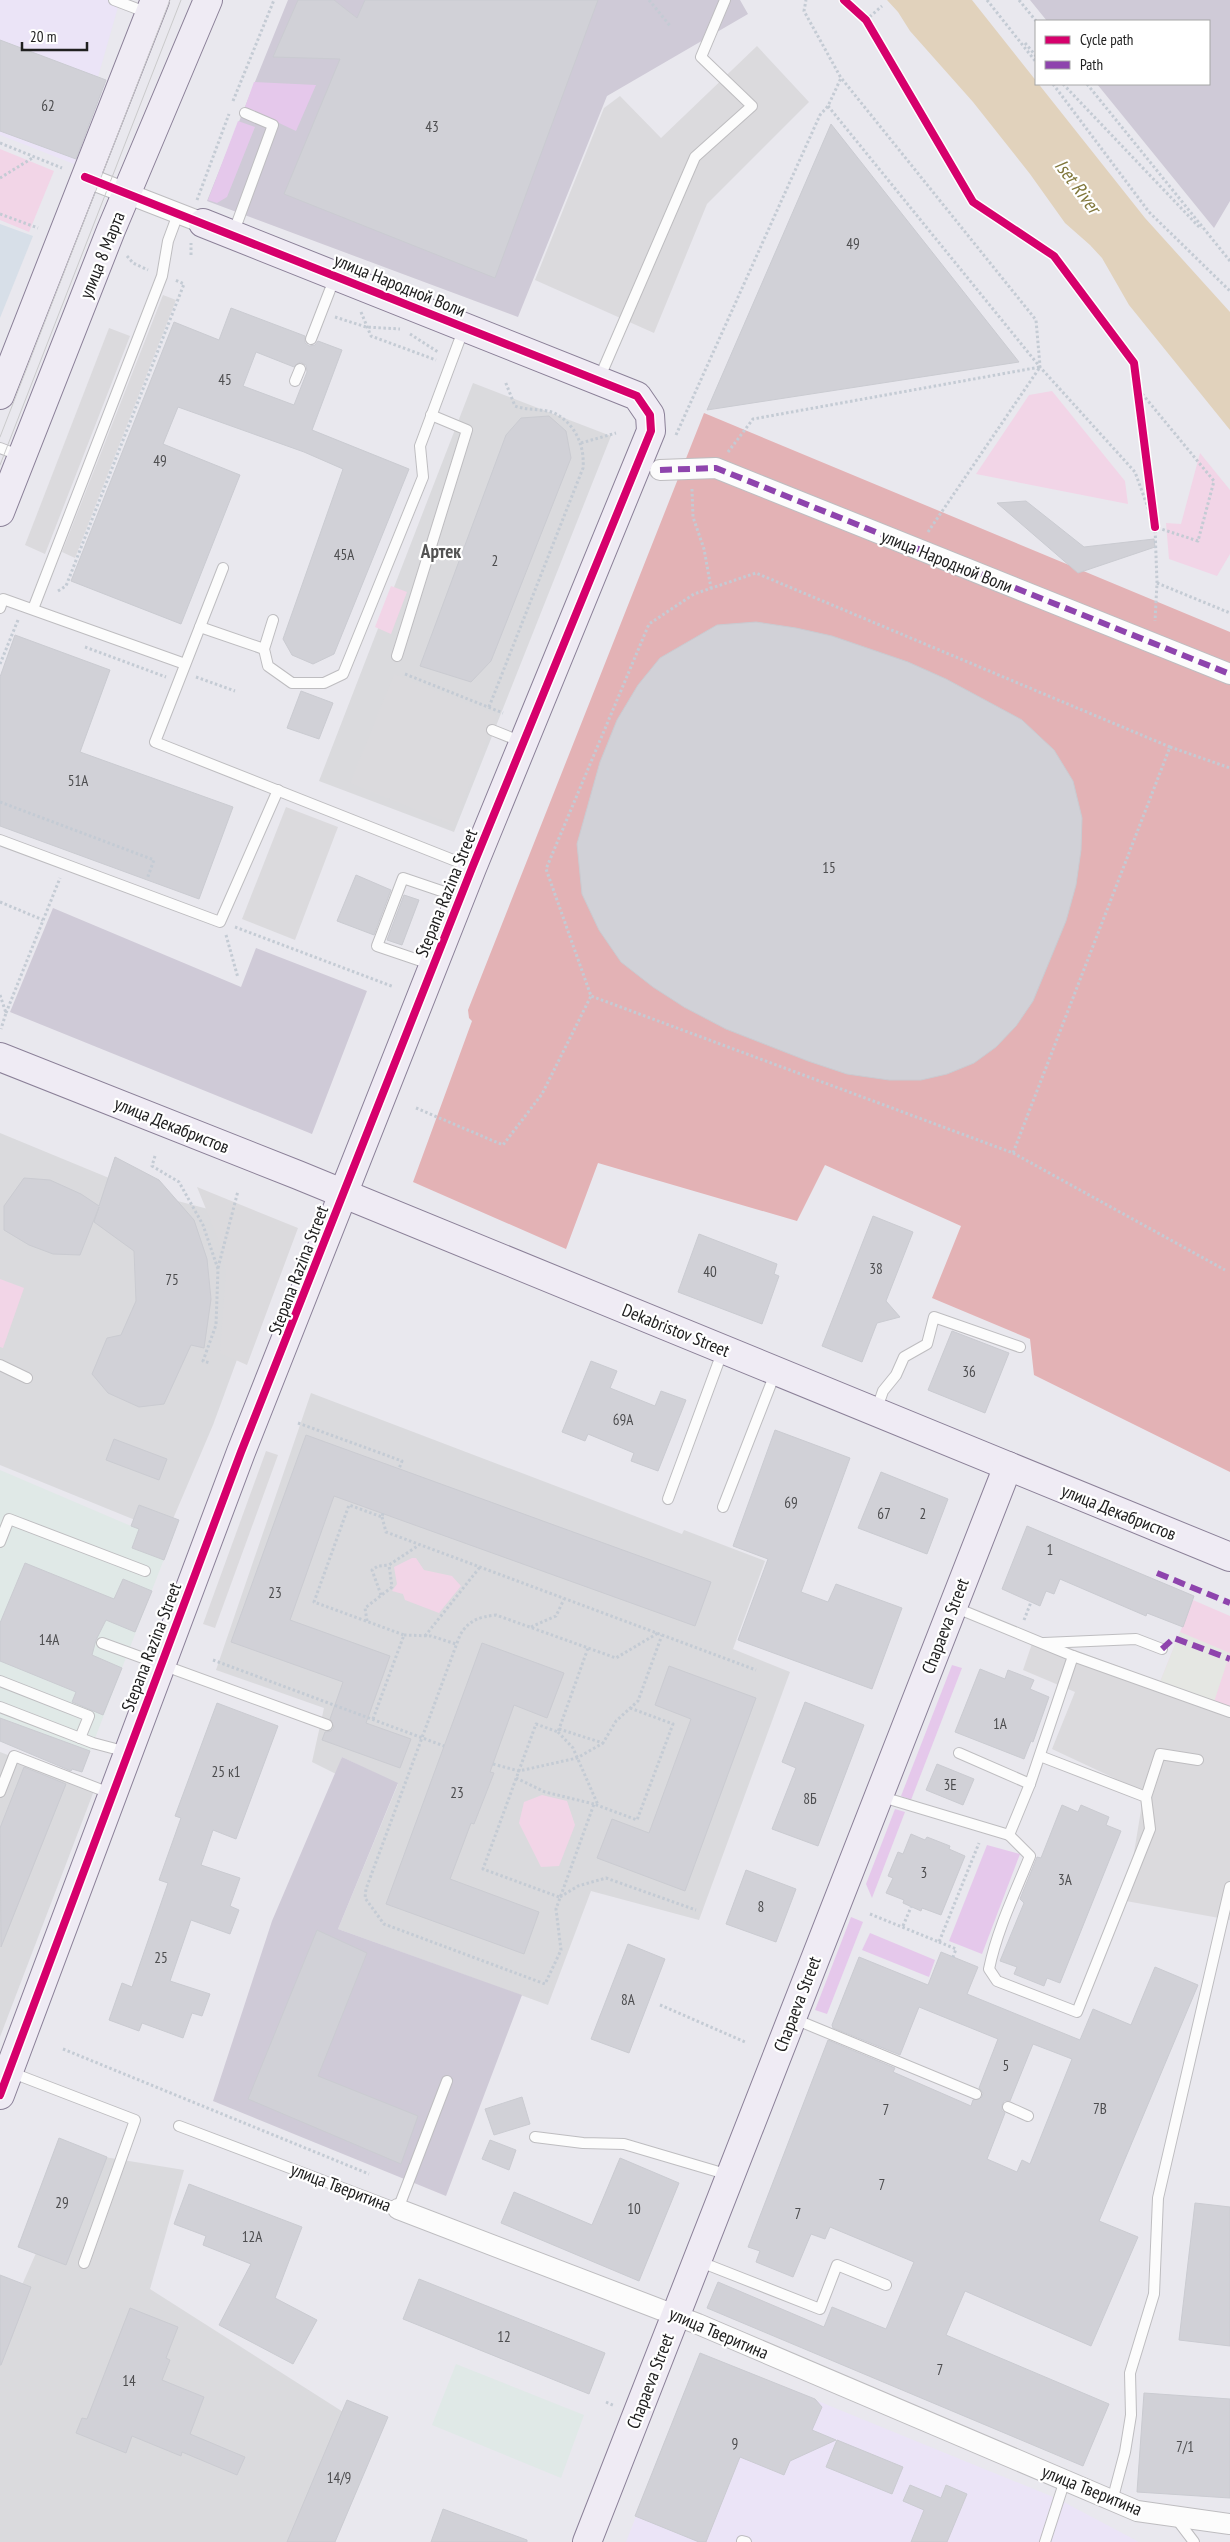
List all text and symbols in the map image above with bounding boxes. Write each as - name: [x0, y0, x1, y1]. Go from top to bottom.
- scale bar: [22, 20, 88, 52]
- legend: [1035, 20, 1210, 85]
- text: 20 m: [30, 27, 56, 46]
- text: Cycle path: [1080, 30, 1133, 49]
- text: Path: [1080, 55, 1103, 74]
- house number: 62: [41, 96, 55, 115]
- house number: 43: [425, 117, 439, 136]
- water label: Iset River: [1050, 154, 1108, 220]
- street label: улица 8 Марта: [74, 208, 130, 302]
- house number: 49: [846, 234, 860, 253]
- street label: улица Народной Воли: [331, 248, 469, 322]
- house number: 45: [218, 370, 232, 389]
- house number: 49: [153, 451, 167, 470]
- street label: улица Народной Воли: [878, 524, 1016, 598]
- district label: Артек: [420, 539, 461, 563]
- house number: 45А: [334, 545, 355, 564]
- house number: 2: [492, 551, 498, 570]
- house number: 51А: [68, 771, 89, 790]
- street label: Stepana Razina Street: [410, 825, 482, 960]
- house number: 15: [822, 858, 836, 877]
- street label: улица Декабристов: [111, 1092, 233, 1158]
- street label: Stepana Razina Street: [263, 1202, 333, 1338]
- house number: 38: [869, 1259, 883, 1278]
- house number: 40: [703, 1262, 717, 1281]
- house number: 75: [165, 1270, 179, 1289]
- street label: Dekabristov Street: [619, 1298, 733, 1362]
- house number: 36: [962, 1362, 976, 1381]
- house number: 69А: [613, 1410, 634, 1429]
- street label: улица Декабристов: [1058, 1479, 1180, 1545]
- house number: 69: [784, 1493, 798, 1512]
- house number: 67: [877, 1504, 891, 1523]
- house number: 2: [920, 1504, 926, 1523]
- house number: 1: [1047, 1540, 1053, 1559]
- street label: Chapaeva Street: [916, 1575, 974, 1677]
- street label: Stepana Razina Street: [116, 1579, 186, 1715]
- house number: 23: [268, 1583, 282, 1602]
- house number: 14А: [39, 1630, 60, 1649]
- house number: 1А: [993, 1714, 1008, 1733]
- house number: 25 к1: [211, 1762, 241, 1781]
- house number: 3Е: [943, 1775, 957, 1794]
- house number: 23: [450, 1783, 464, 1802]
- house number: 8Б: [803, 1789, 817, 1808]
- house number: 3: [921, 1863, 927, 1882]
- house number: 3А: [1058, 1870, 1073, 1889]
- house number: 8: [758, 1897, 764, 1916]
- house number: 25: [154, 1948, 168, 1967]
- street label: Chapaeva Street: [768, 1953, 826, 2055]
- house number: 8А: [621, 1990, 636, 2009]
- house number: 5: [1003, 2056, 1009, 2075]
- house number: 7В: [1093, 2099, 1107, 2118]
- house number: 7: [883, 2100, 889, 2119]
- street label: улица Тверитина: [287, 2157, 395, 2217]
- house number: 7: [879, 2175, 885, 2194]
- house number: 29: [55, 2193, 69, 2212]
- house number: 10: [627, 2199, 641, 2218]
- house number: 7: [795, 2204, 801, 2223]
- house number: 12А: [242, 2227, 263, 2246]
- street label: улица Тверитина: [666, 2302, 772, 2364]
- house number: 12: [497, 2327, 511, 2346]
- street label: Chapaeva Street: [621, 2330, 679, 2432]
- house number: 7: [937, 2360, 943, 2379]
- house number: 14: [122, 2371, 136, 2390]
- house number: 9: [732, 2434, 738, 2453]
- house number: 7/1: [1176, 2437, 1194, 2456]
- street label: улица Тверитина: [1039, 2460, 1145, 2520]
- house number: 14/9: [327, 2468, 351, 2487]

